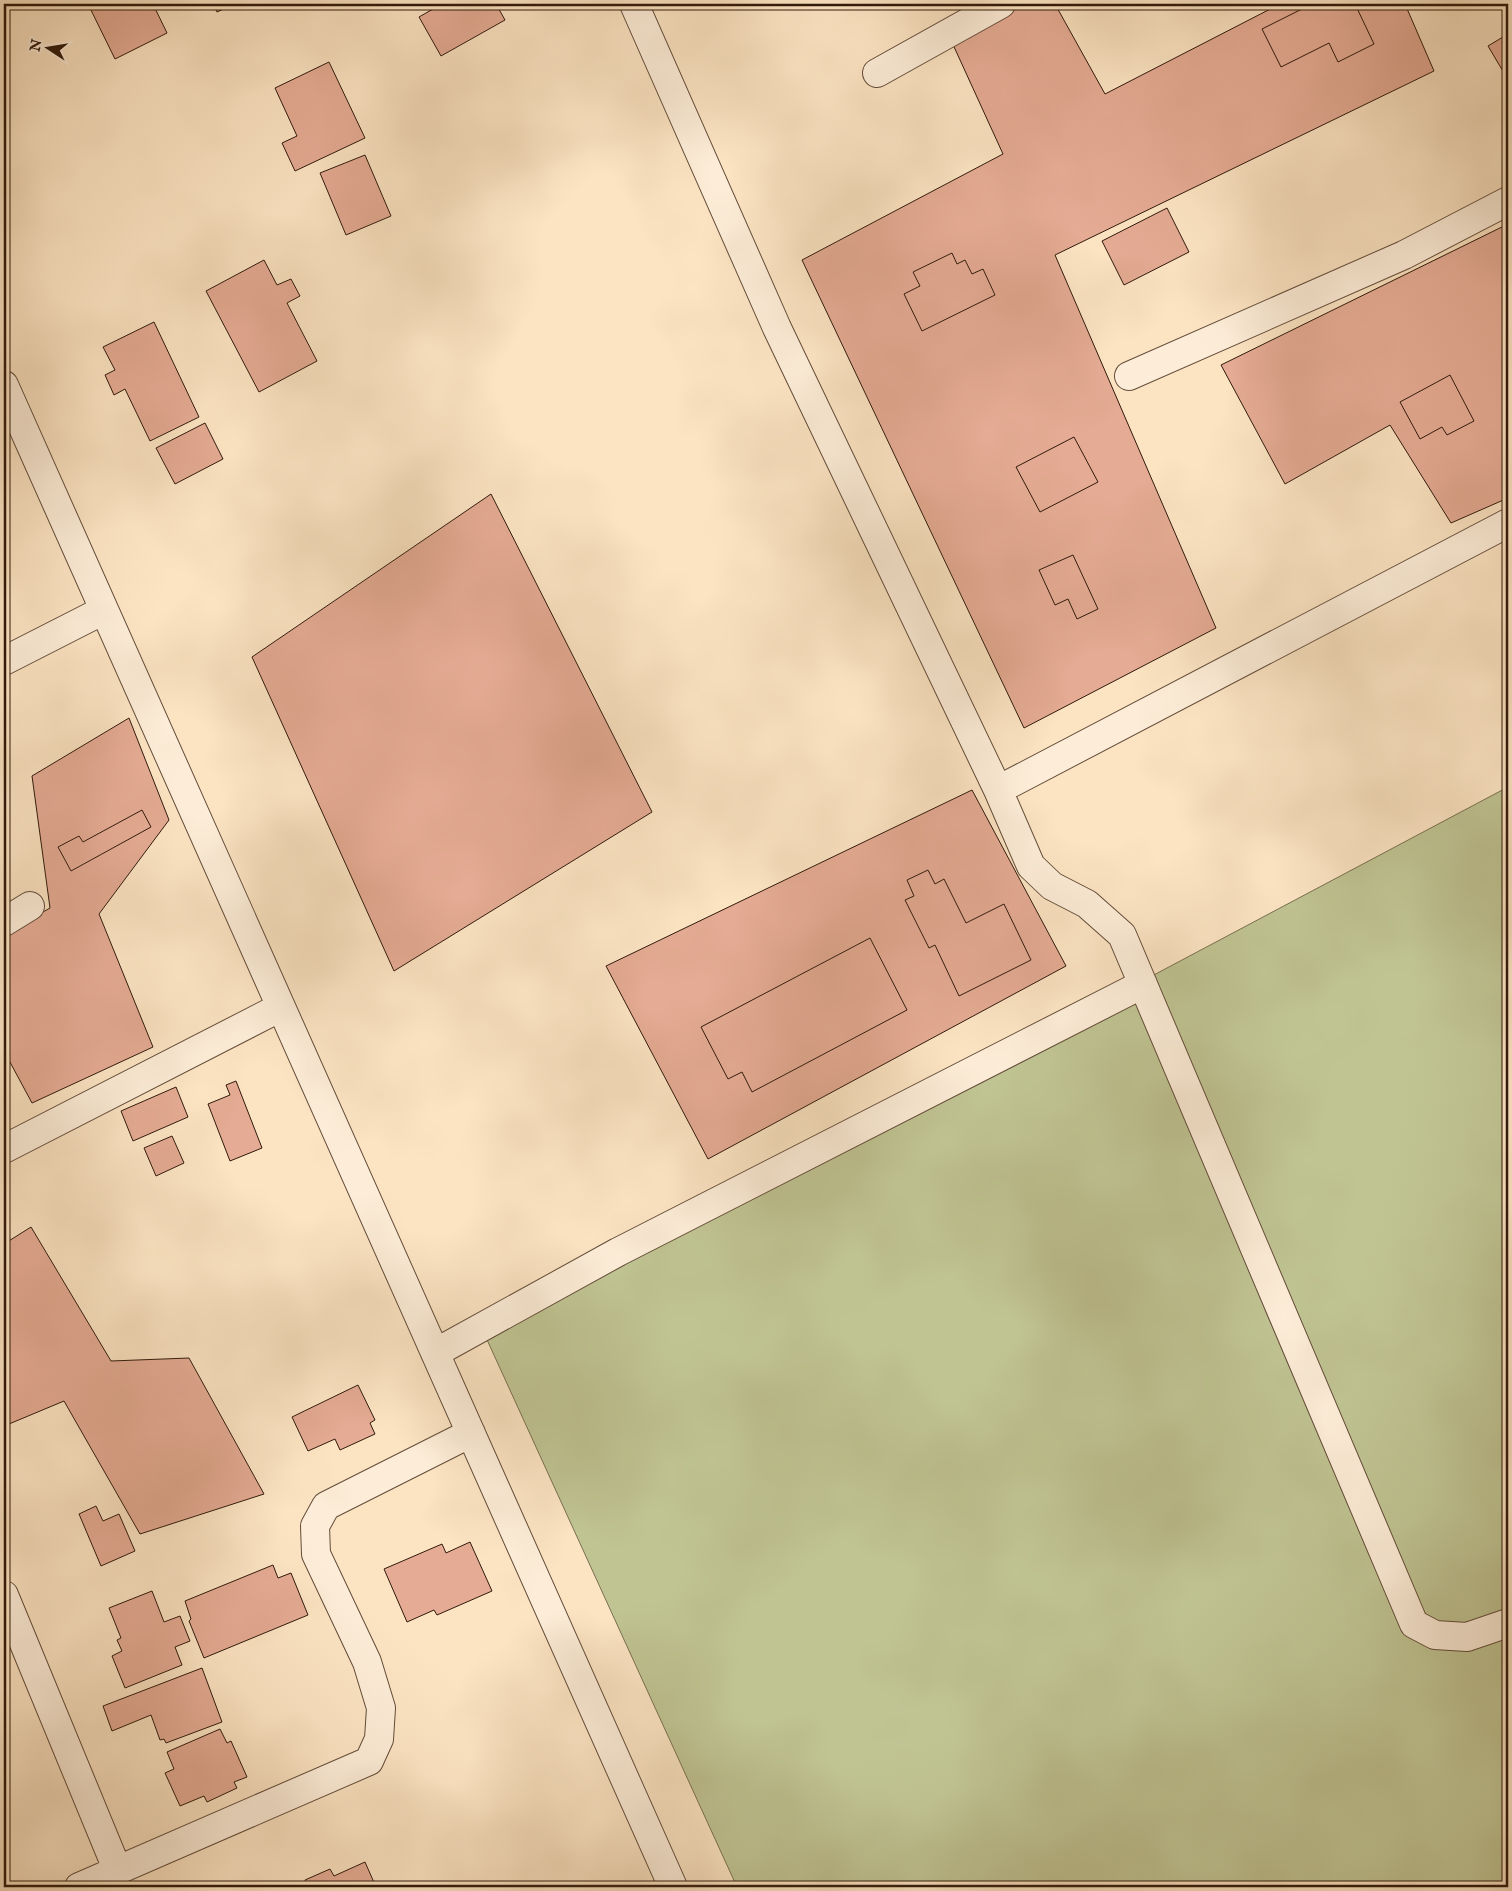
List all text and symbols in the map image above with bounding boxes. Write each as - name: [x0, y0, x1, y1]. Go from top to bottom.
- north arrow: [22, 22, 72, 72]
- text: N: [26, 38, 46, 54]

